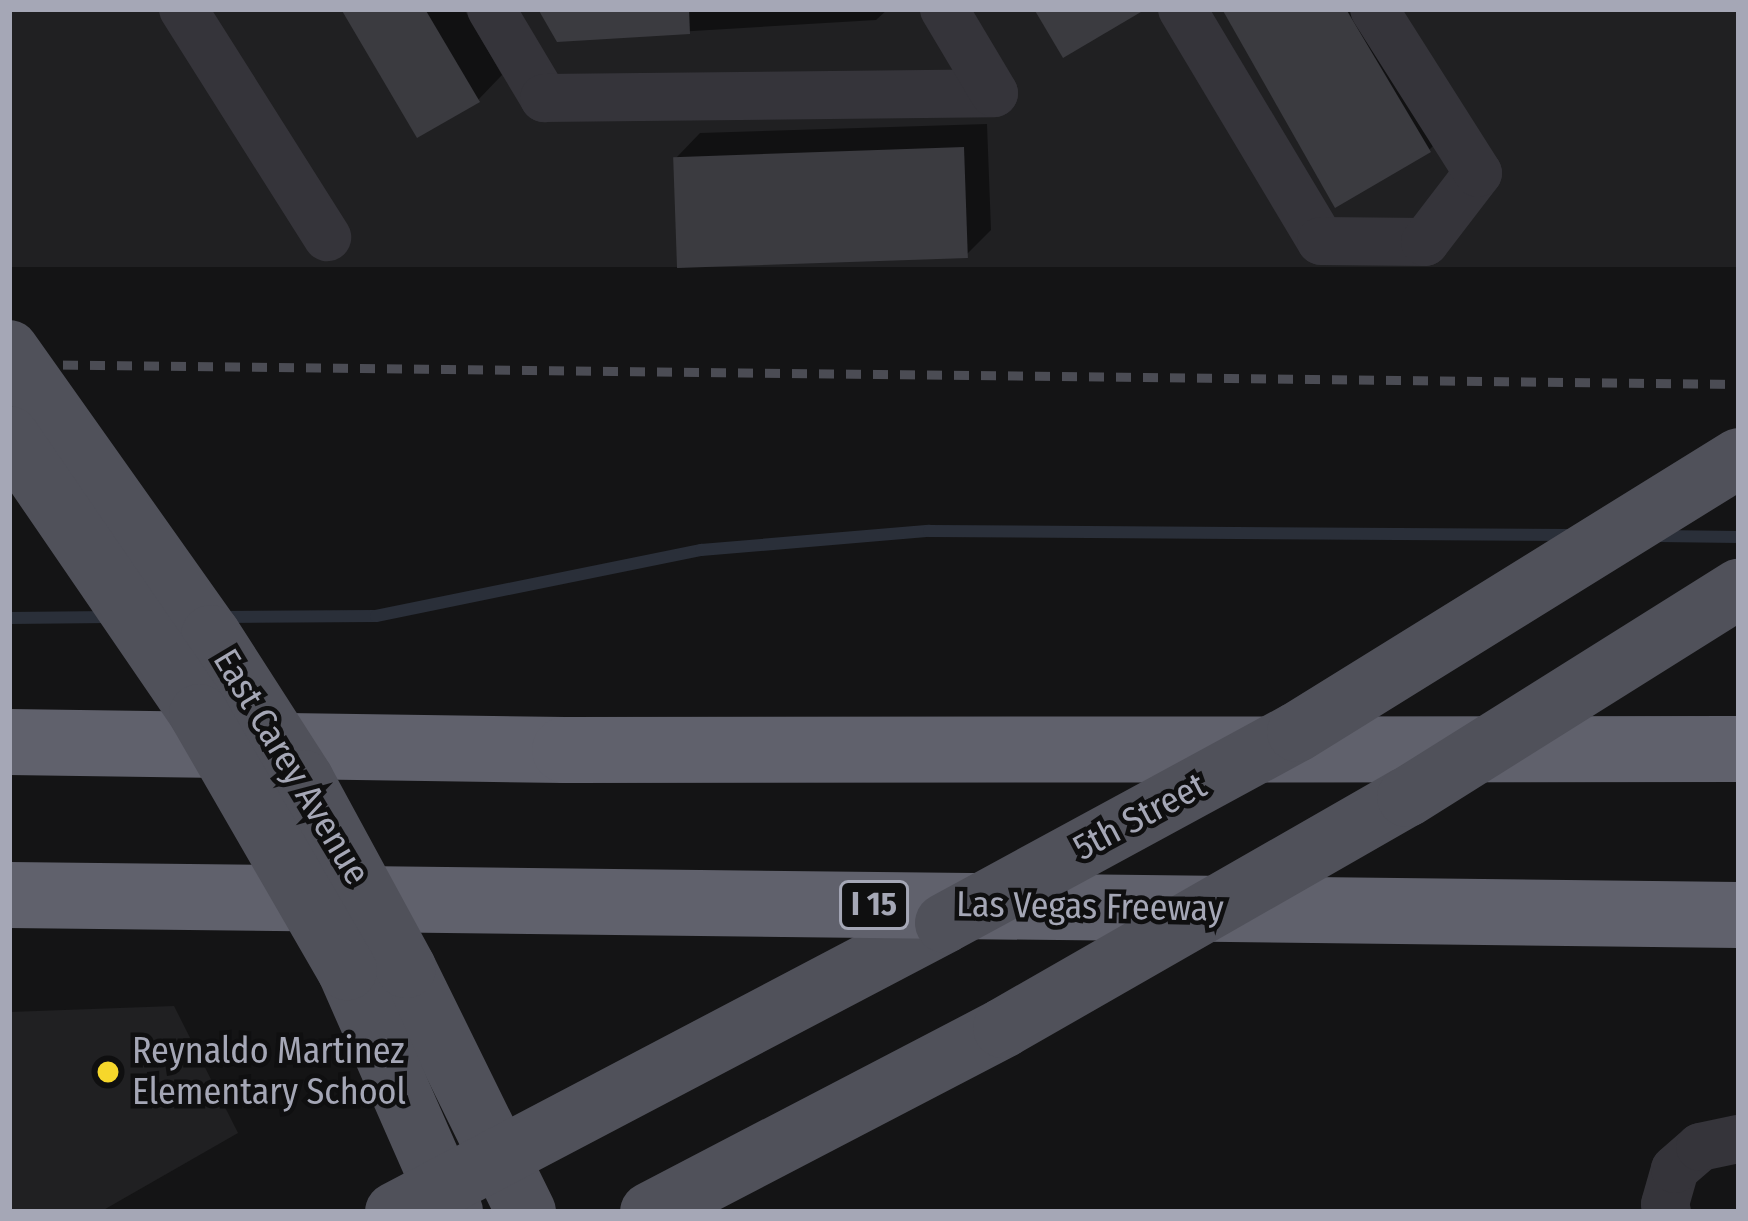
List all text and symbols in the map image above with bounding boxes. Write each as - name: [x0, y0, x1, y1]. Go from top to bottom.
- street label: East Carey Avenue: [204, 641, 378, 893]
- street label: 5th Street: [1066, 764, 1214, 870]
- road number: I 15: [838, 878, 910, 932]
- street label: Las Vegas Freeway: [956, 883, 1224, 931]
- place label: Reynaldo Martinez Elementary School: [132, 1029, 406, 1114]
- marker: Reynaldo Martinez Elementary School: [95, 1059, 121, 1085]

